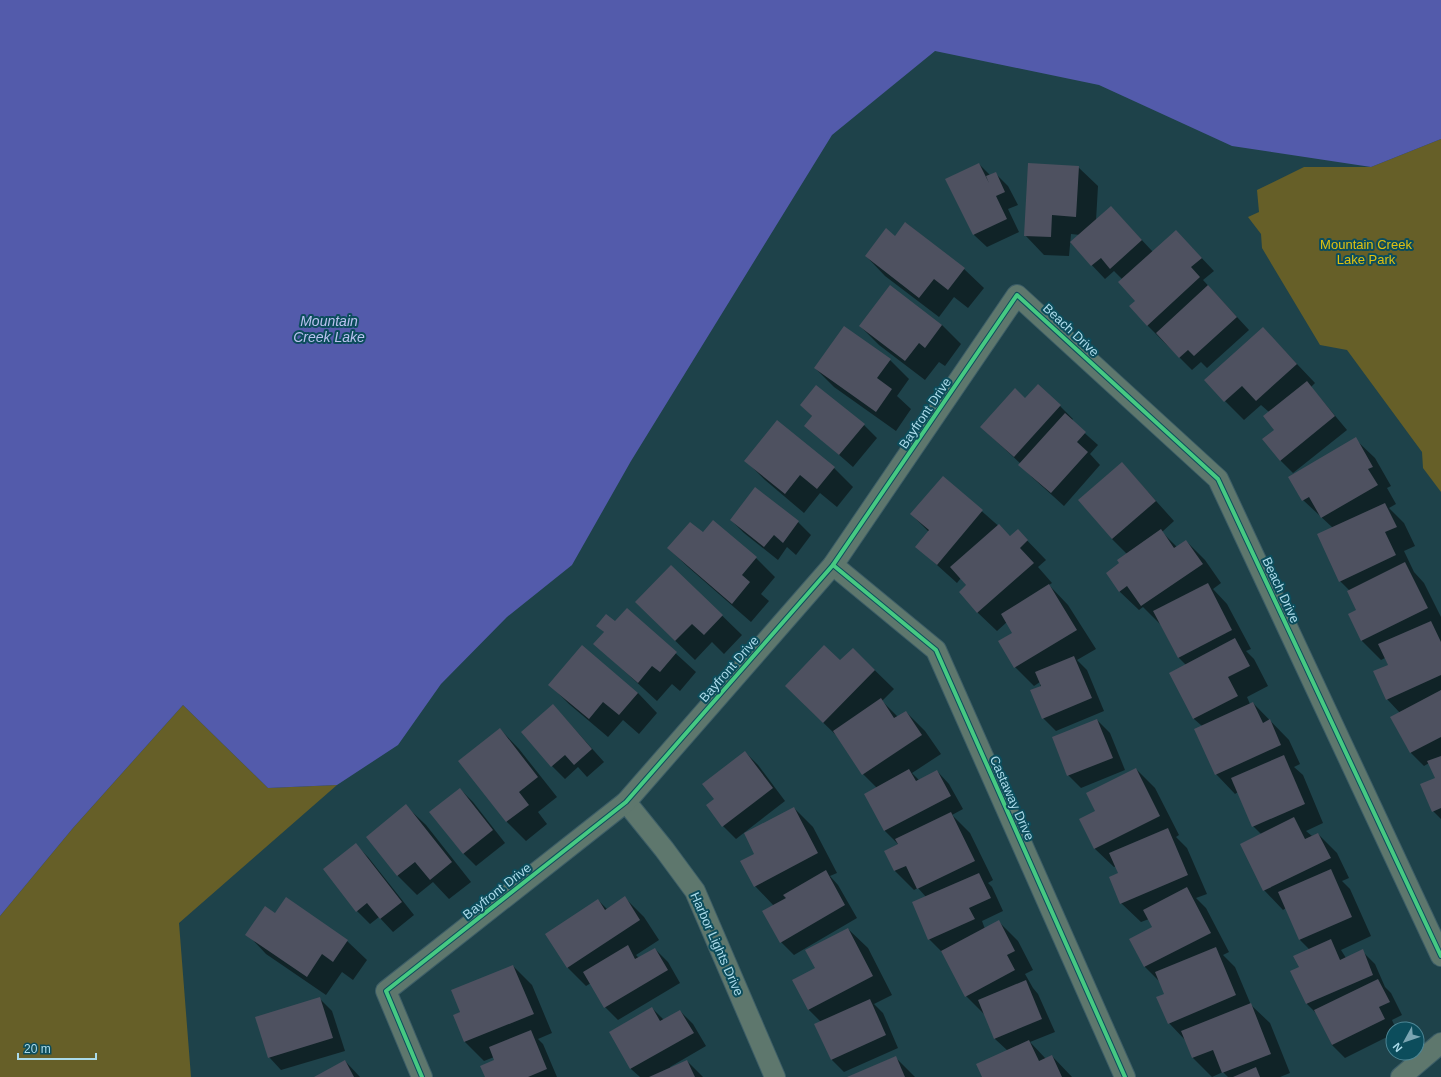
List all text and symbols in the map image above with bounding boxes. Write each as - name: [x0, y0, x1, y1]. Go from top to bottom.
- park label: Mountain Creek Lake Park: [1320, 237, 1412, 267]
- street label: Beach Drive: [1040, 300, 1102, 360]
- water label: Mountain Creek Lake: [293, 313, 365, 345]
- street label: Bayfront Drive: [896, 375, 954, 451]
- street label: Beach Drive: [1259, 555, 1303, 625]
- street label: Bayfront Drive: [696, 633, 762, 705]
- street label: Castaway Drive: [987, 753, 1037, 843]
- street label: Bayfront Drive: [460, 860, 534, 922]
- street label: Harbor Lights Drive: [687, 890, 747, 998]
- north arrow: [1385, 1021, 1425, 1061]
- scale bar: [18, 1035, 96, 1061]
- text: N: [1390, 1040, 1404, 1054]
- text: 20 m: [24, 1042, 51, 1056]

